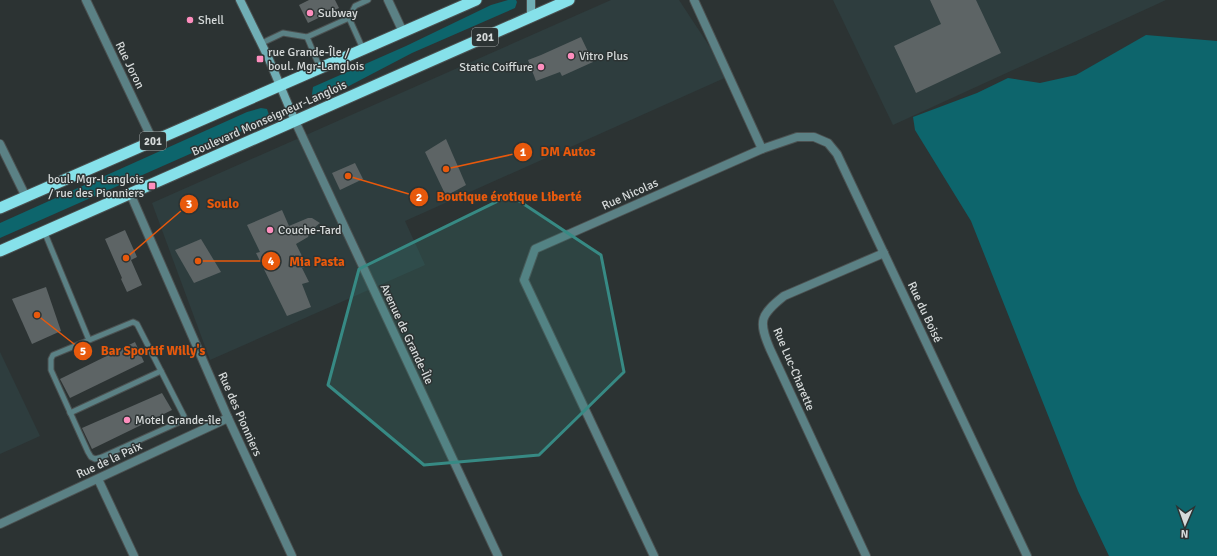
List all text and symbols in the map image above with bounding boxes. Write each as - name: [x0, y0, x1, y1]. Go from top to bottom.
- place label: Subway: [318, 6, 358, 21]
- marker: Subway: [305, 8, 315, 18]
- place label: Shell: [198, 13, 225, 28]
- marker: Shell: [185, 15, 195, 25]
- road number: 201: [472, 28, 498, 46]
- street label: Rue Joron: [112, 39, 147, 91]
- place label: rue Grande-Île / boul. Mgr-Langlois: [268, 45, 364, 74]
- place label: Vitro Plus: [579, 49, 628, 64]
- marker: Vitro Plus: [566, 51, 576, 61]
- marker: rue Grande-Île / boul. Mgr-Langlois: [255, 54, 265, 64]
- place label: Static Coiffure: [459, 60, 533, 75]
- marker: Static Coiffure: [536, 62, 546, 72]
- street label: Boulevard Monseigneur-Langlois: [189, 77, 349, 160]
- road number: 201: [140, 132, 166, 150]
- callout: DM Autos: [513, 139, 604, 164]
- text: DM Autos: [541, 144, 596, 160]
- text: 1: [520, 145, 527, 160]
- place label: boul. Mgr-Langlois / rue des Pionniers: [48, 172, 144, 201]
- street label: Rue Nicolas: [600, 175, 661, 214]
- marker: boul. Mgr-Langlois / rue des Pionniers: [147, 181, 157, 191]
- callout: Boutique érotique Liberté: [409, 184, 590, 209]
- text: Boutique érotique Liberté: [436, 189, 582, 205]
- text: 2: [416, 190, 422, 205]
- callout: Soulo: [179, 191, 247, 216]
- text: Soulo: [207, 196, 239, 212]
- text: 3: [186, 197, 192, 212]
- place label: Couche-Tard: [278, 223, 341, 238]
- marker: Couche-Tard: [265, 225, 275, 235]
- callout: Mia Pasta: [261, 248, 352, 273]
- text: 4: [268, 254, 275, 269]
- text: Mia Pasta: [289, 254, 345, 270]
- street label: Rue du Boisé: [904, 279, 945, 345]
- street label: Avenue de Grande-Île: [377, 281, 436, 387]
- street label: Rue Luc-Charette: [769, 325, 818, 413]
- callout: Bar Sportif Willy's: [73, 338, 214, 363]
- text: Bar Sportif Willy's: [101, 343, 205, 359]
- text: 5: [80, 344, 86, 359]
- street label: Rue des Pionniers: [214, 370, 265, 459]
- place label: Motel Grande-île: [135, 413, 221, 428]
- marker: Motel Grande-île: [122, 415, 132, 425]
- street label: Rue de la Paix: [74, 439, 145, 482]
- north arrow: [1165, 504, 1205, 544]
- text: N: [1181, 527, 1189, 540]

